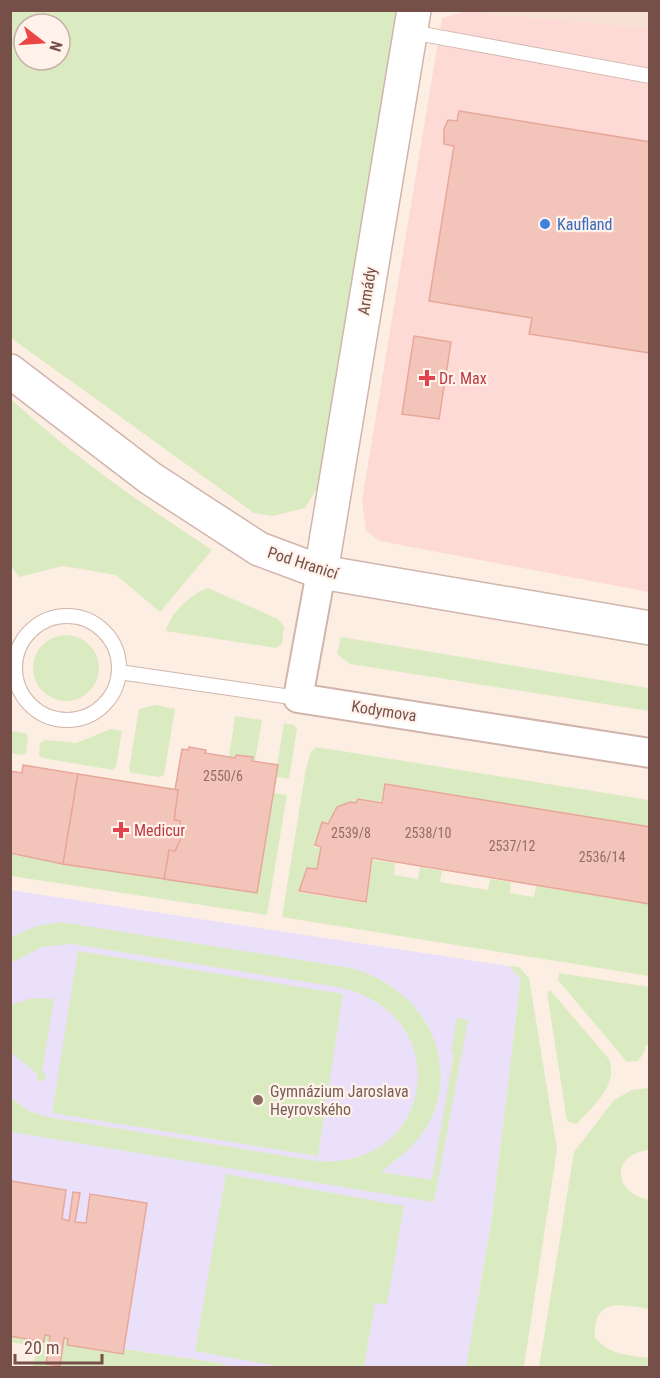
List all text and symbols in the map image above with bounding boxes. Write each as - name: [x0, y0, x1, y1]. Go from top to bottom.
- north arrow: [12, 12, 72, 72]
- text: N: [45, 39, 66, 54]
- place label: Kaufland: [557, 215, 613, 234]
- marker: Kaufland: [538, 217, 552, 231]
- street label: Armády: [354, 265, 380, 316]
- place label: Dr. Max: [439, 369, 487, 388]
- marker: Dr. Max: [420, 371, 434, 385]
- street label: Pod Hranicí: [265, 543, 342, 584]
- street label: Kodymova: [350, 696, 418, 726]
- house number: 2550/6: [203, 768, 243, 784]
- marker: Medicur: [112, 821, 130, 839]
- place label: Medicur: [134, 821, 185, 840]
- house number: 2539/8: [331, 825, 371, 841]
- house number: 2538/10: [405, 825, 451, 841]
- house number: 2537/12: [489, 838, 535, 854]
- house number: 2536/14: [579, 849, 625, 865]
- place label: Gymnázium Jaroslava Heyrovského: [270, 1082, 409, 1119]
- marker: Gymnázium Jaroslava Heyrovského: [251, 1093, 265, 1107]
- scale bar: [15, 1327, 102, 1365]
- text: 20 m: [24, 1337, 59, 1358]

